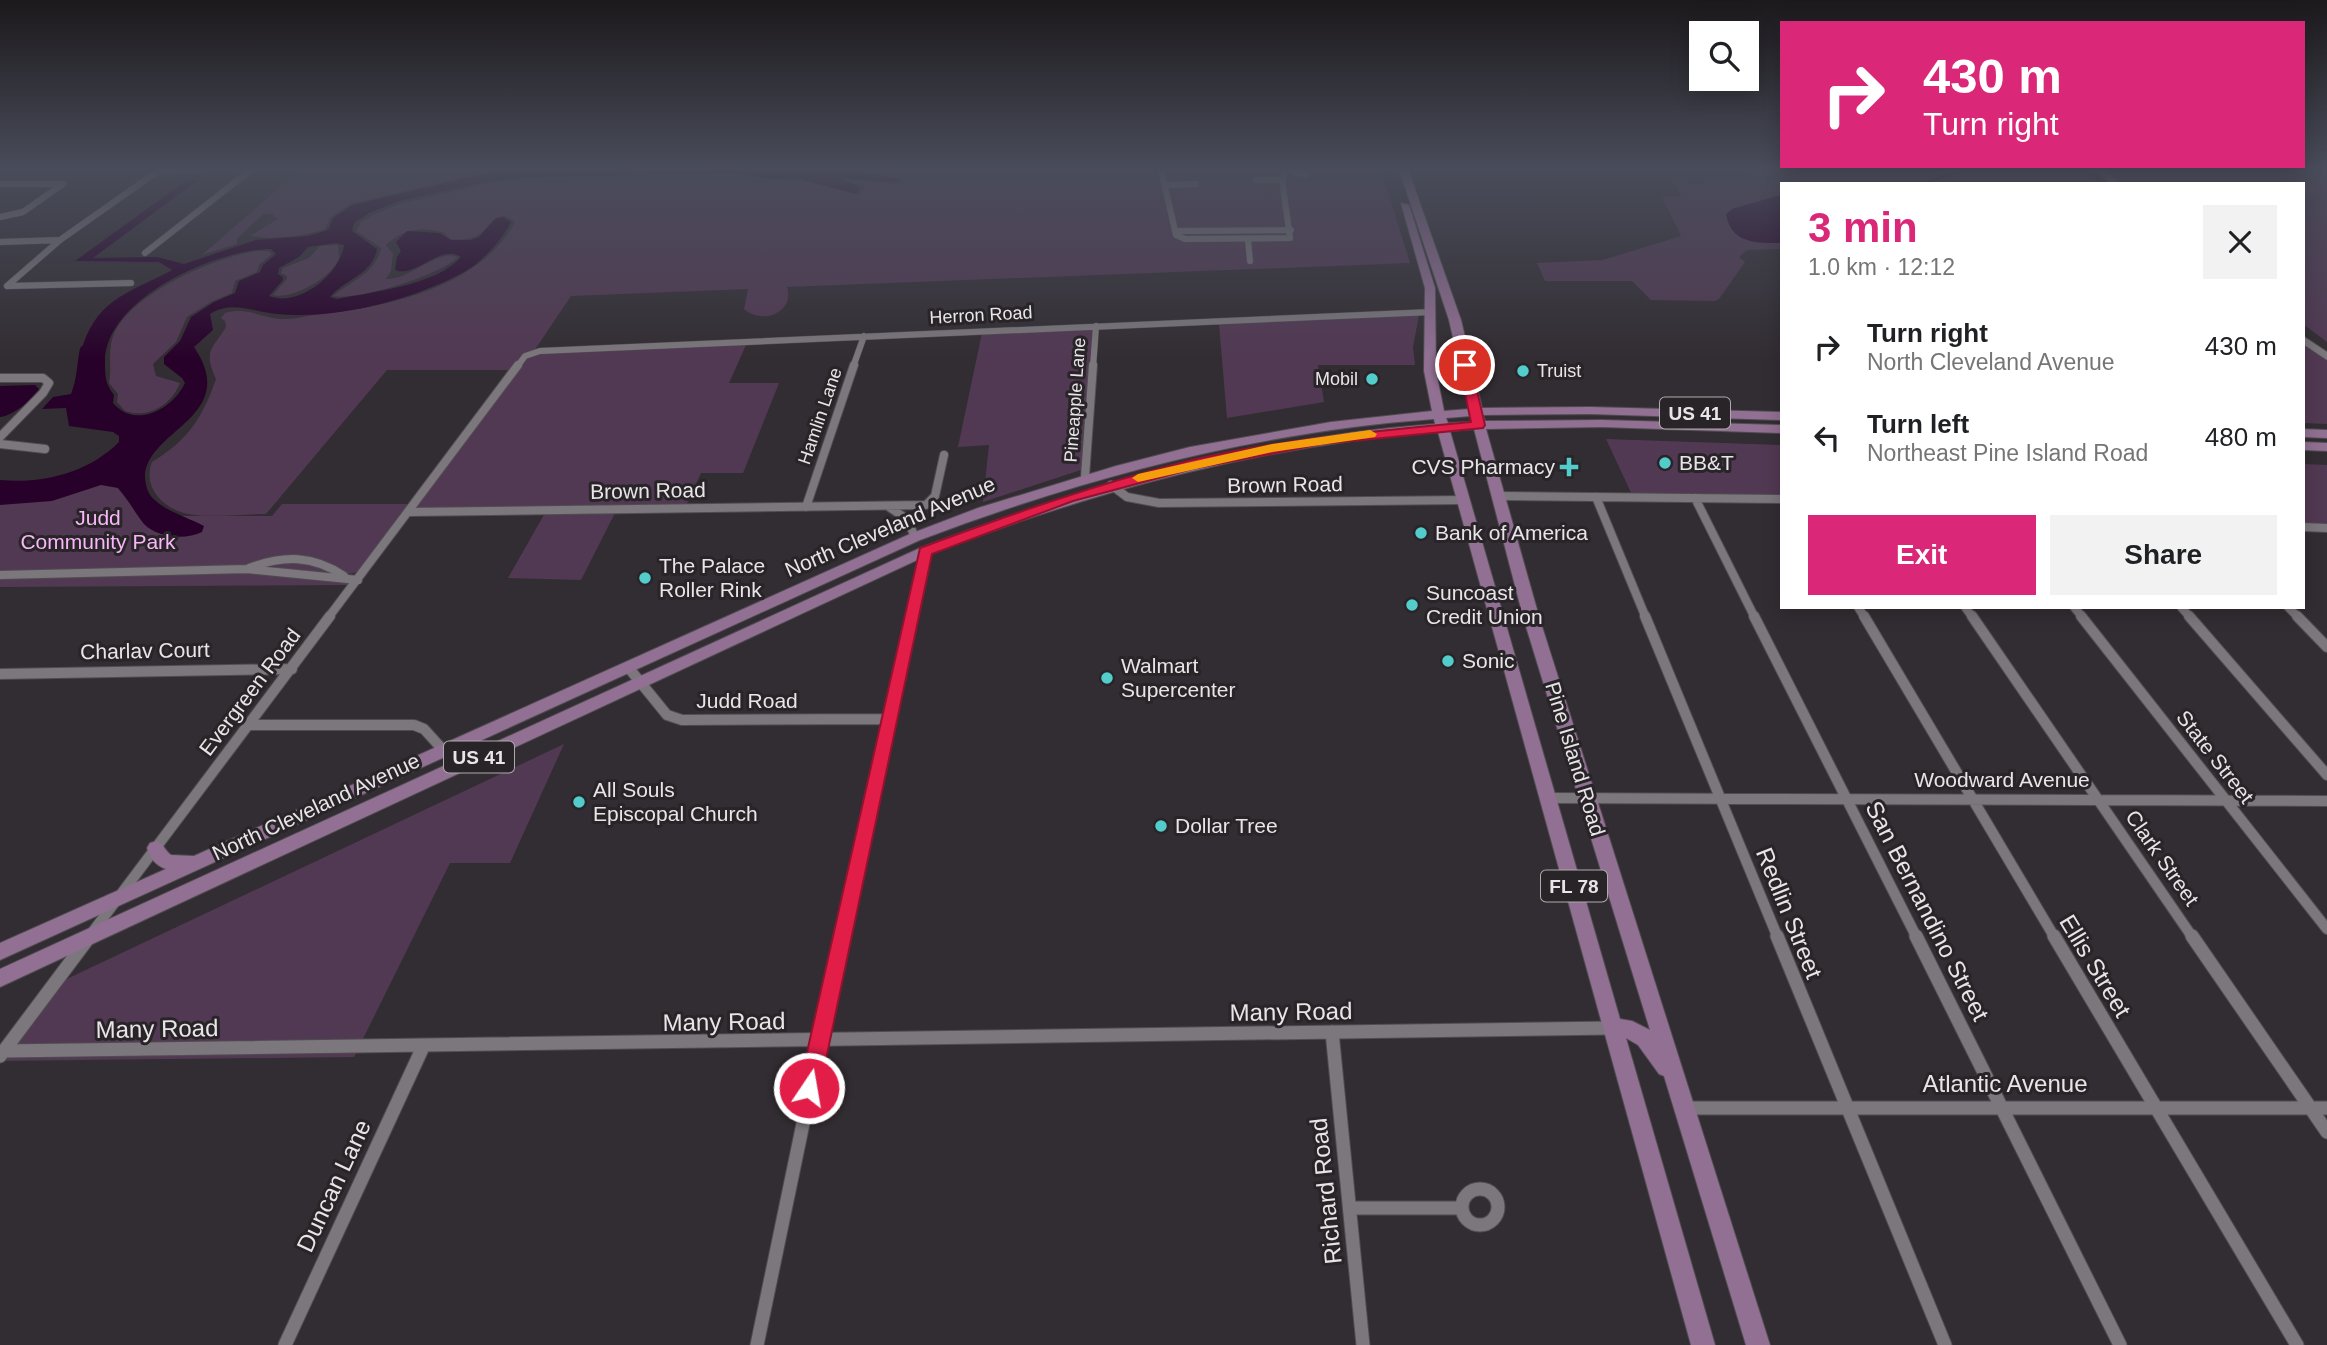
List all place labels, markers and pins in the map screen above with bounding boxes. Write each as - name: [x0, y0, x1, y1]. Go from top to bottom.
- pin: [1435, 335, 1495, 395]
- place label: Truist: [1537, 361, 1581, 381]
- marker: Truist: [1515, 363, 1531, 379]
- place label: Mobil: [1315, 369, 1358, 389]
- marker: Mobil: [1364, 371, 1380, 387]
- place label: BB&T: [1679, 451, 1734, 474]
- place label: CVS Pharmacy: [1411, 455, 1555, 478]
- marker: BB&T: [1657, 455, 1673, 471]
- marker: CVS Pharmacy: [1561, 459, 1577, 475]
- place label: Bank of America: [1435, 521, 1588, 544]
- marker: Bank of America: [1413, 525, 1429, 541]
- place label: The Palace Roller Rink: [659, 554, 765, 601]
- marker: The Palace Roller Rink: [637, 570, 653, 586]
- place label: Suncoast Credit Union: [1426, 581, 1543, 628]
- marker: Suncoast Credit Union: [1404, 597, 1420, 613]
- place label: Sonic: [1462, 649, 1515, 672]
- marker: Sonic: [1440, 653, 1456, 669]
- place label: Walmart Supercenter: [1121, 654, 1235, 701]
- marker: Walmart Supercenter: [1099, 670, 1115, 686]
- place label: All Souls Episcopal Church: [593, 778, 758, 825]
- marker: All Souls Episcopal Church: [571, 794, 587, 810]
- place label: Dollar Tree: [1175, 814, 1278, 837]
- marker: Dollar Tree: [1153, 818, 1169, 834]

